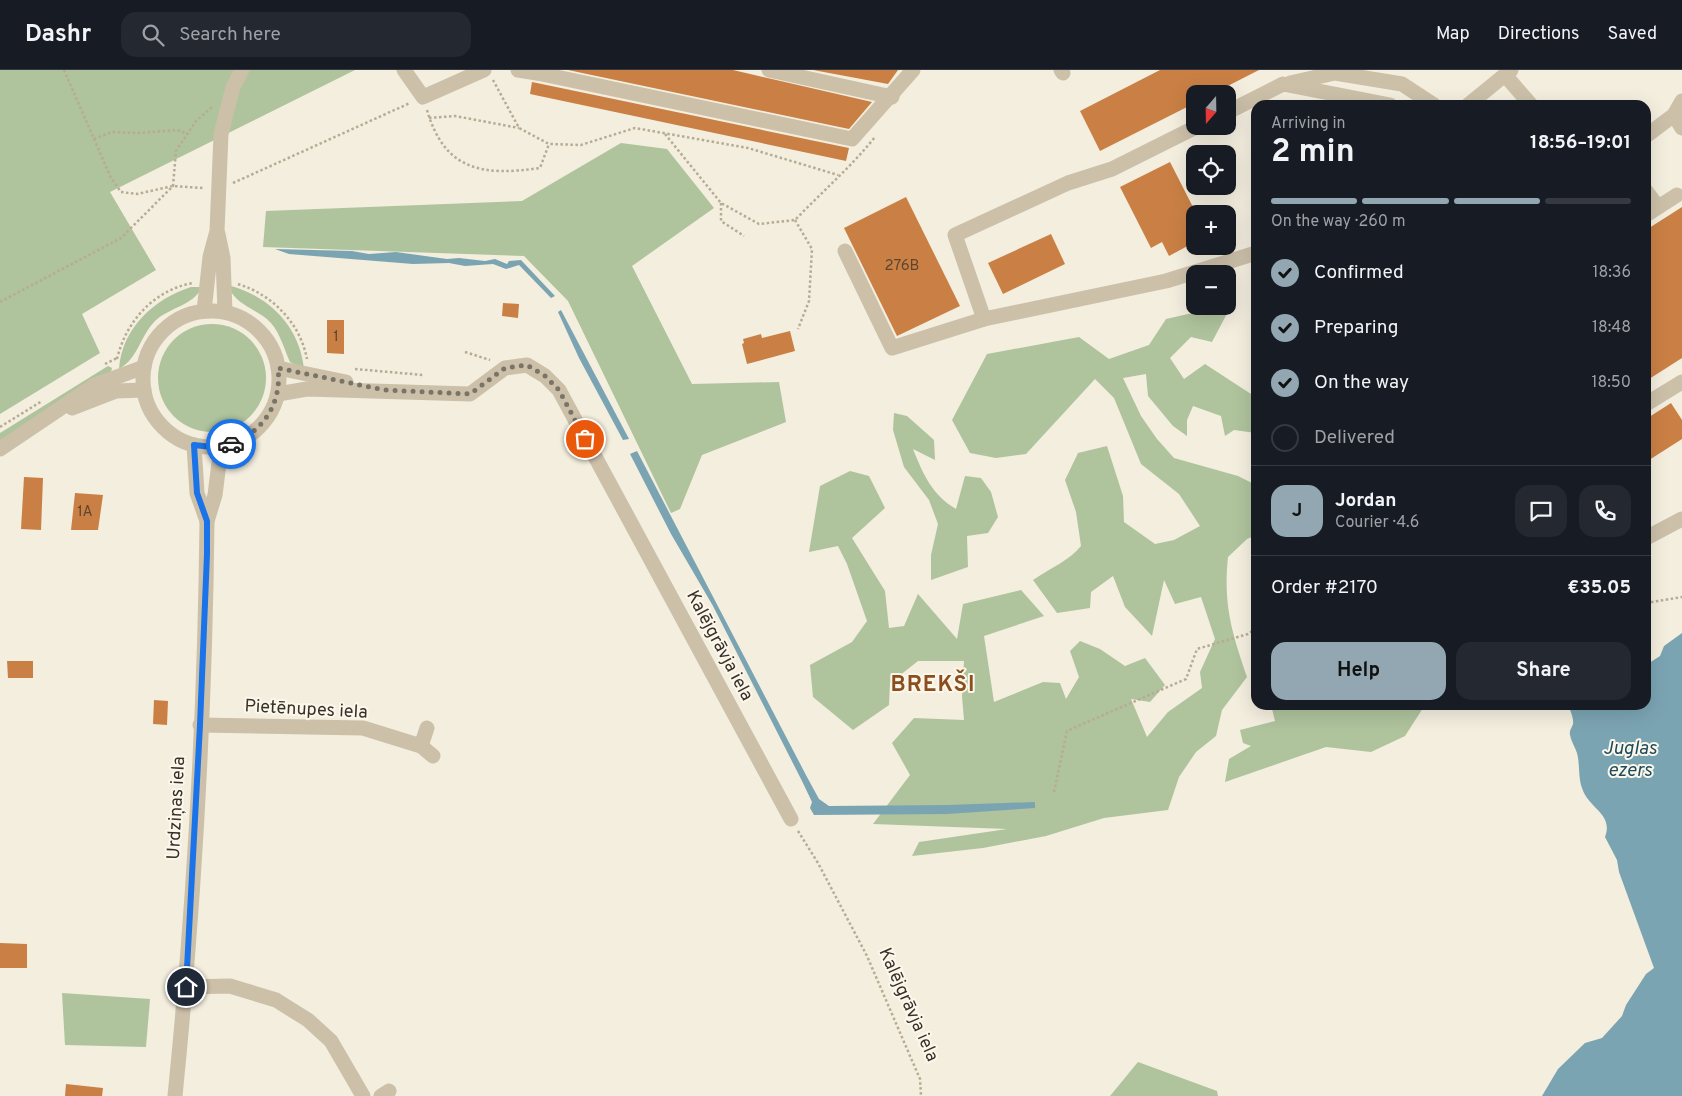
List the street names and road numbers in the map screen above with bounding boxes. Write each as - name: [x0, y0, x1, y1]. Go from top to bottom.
- street label: Kalējgrāvja iela: [680, 587, 758, 705]
- street label: Pietēnupes iela: [244, 695, 368, 725]
- street label: Urdziņas iela: [163, 756, 191, 860]
- street label: Kalējgrāvja iela: [873, 945, 943, 1065]

